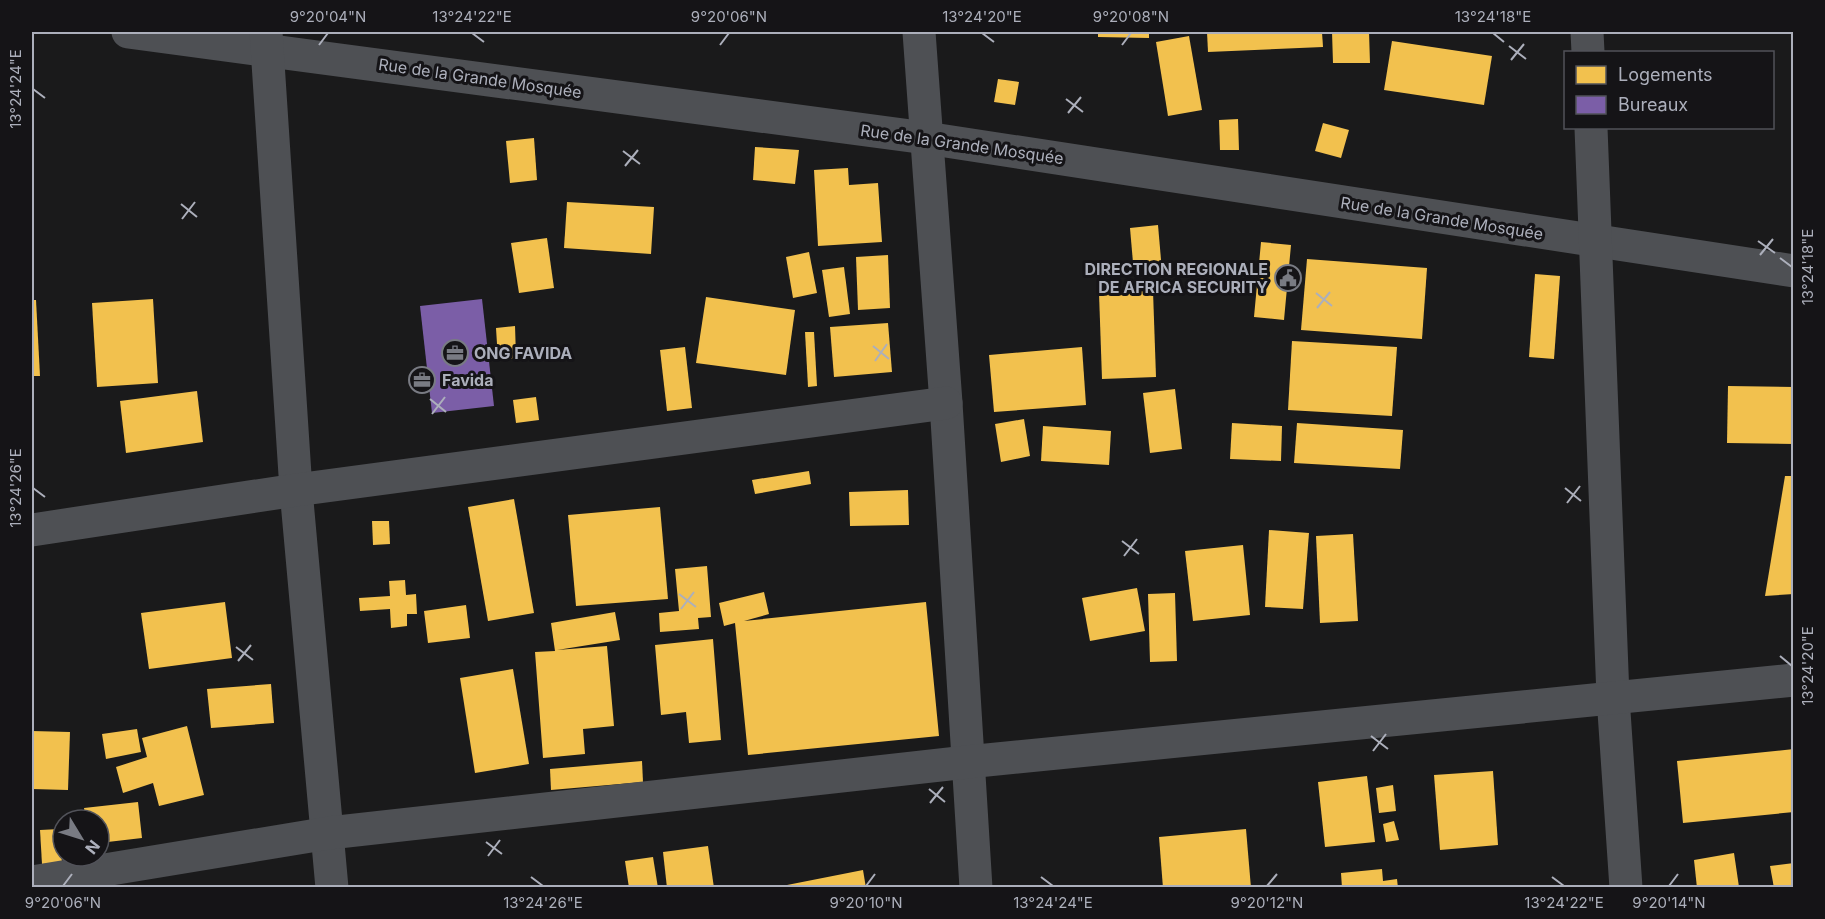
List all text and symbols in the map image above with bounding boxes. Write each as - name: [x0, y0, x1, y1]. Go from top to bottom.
- text: 9°20'04"N: [290, 7, 366, 26]
- text: 13°24'22"E: [432, 7, 512, 26]
- text: 9°20'06"N: [691, 7, 767, 26]
- text: 13°24'20"E: [942, 7, 1022, 26]
- text: 9°20'08"N: [1093, 7, 1169, 26]
- text: 13°24'18"E: [1455, 7, 1531, 26]
- text: 13°24'24"E: [6, 49, 25, 129]
- legend: [1564, 51, 1774, 129]
- street label: Rue de la Grande Mosquée: [377, 54, 583, 102]
- text: Logements: [1618, 64, 1713, 85]
- text: Bureaux: [1618, 94, 1688, 115]
- street label: Rue de la Grande Mosquée: [859, 120, 1065, 168]
- street label: Rue de la Grande Mosquée: [1339, 192, 1545, 244]
- text: 13°24'18"E: [1798, 229, 1817, 305]
- place label: DIRECTION REGIONALE DE AFRICA SECURITY: [1084, 259, 1268, 297]
- public building icon: DIRECTION REGIONALE DE AFRICA SECURITY: [1273, 263, 1303, 293]
- office icon: ONG FAVIDA: [440, 338, 470, 368]
- place label: ONG FAVIDA: [474, 343, 572, 363]
- office icon: Favida: [407, 365, 437, 395]
- place label: Favida: [442, 370, 493, 390]
- text: 13°24'26"E: [6, 448, 25, 528]
- text: 13°24'20"E: [1798, 626, 1817, 706]
- north arrow: [51, 808, 111, 868]
- text: N: [81, 836, 104, 858]
- text: 9°20'06"N: [25, 893, 101, 912]
- text: 13°24'26"E: [503, 893, 583, 912]
- text: 9°20'10"N: [829, 893, 903, 912]
- text: 13°24'24"E: [1013, 893, 1093, 912]
- text: 9°20'12"N: [1231, 893, 1303, 912]
- text: 13°24'22"E: [1524, 893, 1604, 912]
- text: 9°20'14"N: [1632, 893, 1706, 912]

